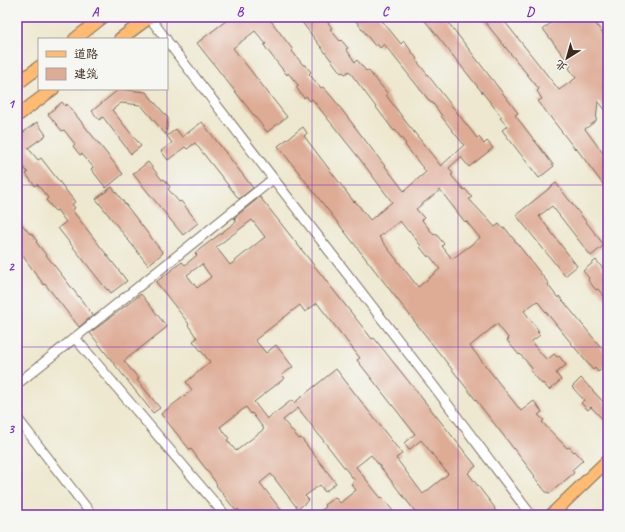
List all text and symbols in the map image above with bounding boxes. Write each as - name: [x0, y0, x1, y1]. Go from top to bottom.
- text: A: [92, 4, 100, 20]
- text: B: [237, 4, 245, 20]
- text: C: [382, 4, 390, 20]
- text: D: [526, 4, 535, 20]
- legend: [38, 38, 168, 90]
- north arrow: [547, 38, 587, 78]
- text: 道路: [74, 46, 98, 62]
- text: 北: [552, 57, 570, 75]
- text: 建筑: [74, 66, 98, 82]
- text: 1: [8, 96, 16, 112]
- text: 2: [8, 259, 15, 275]
- text: 3: [8, 421, 15, 437]

